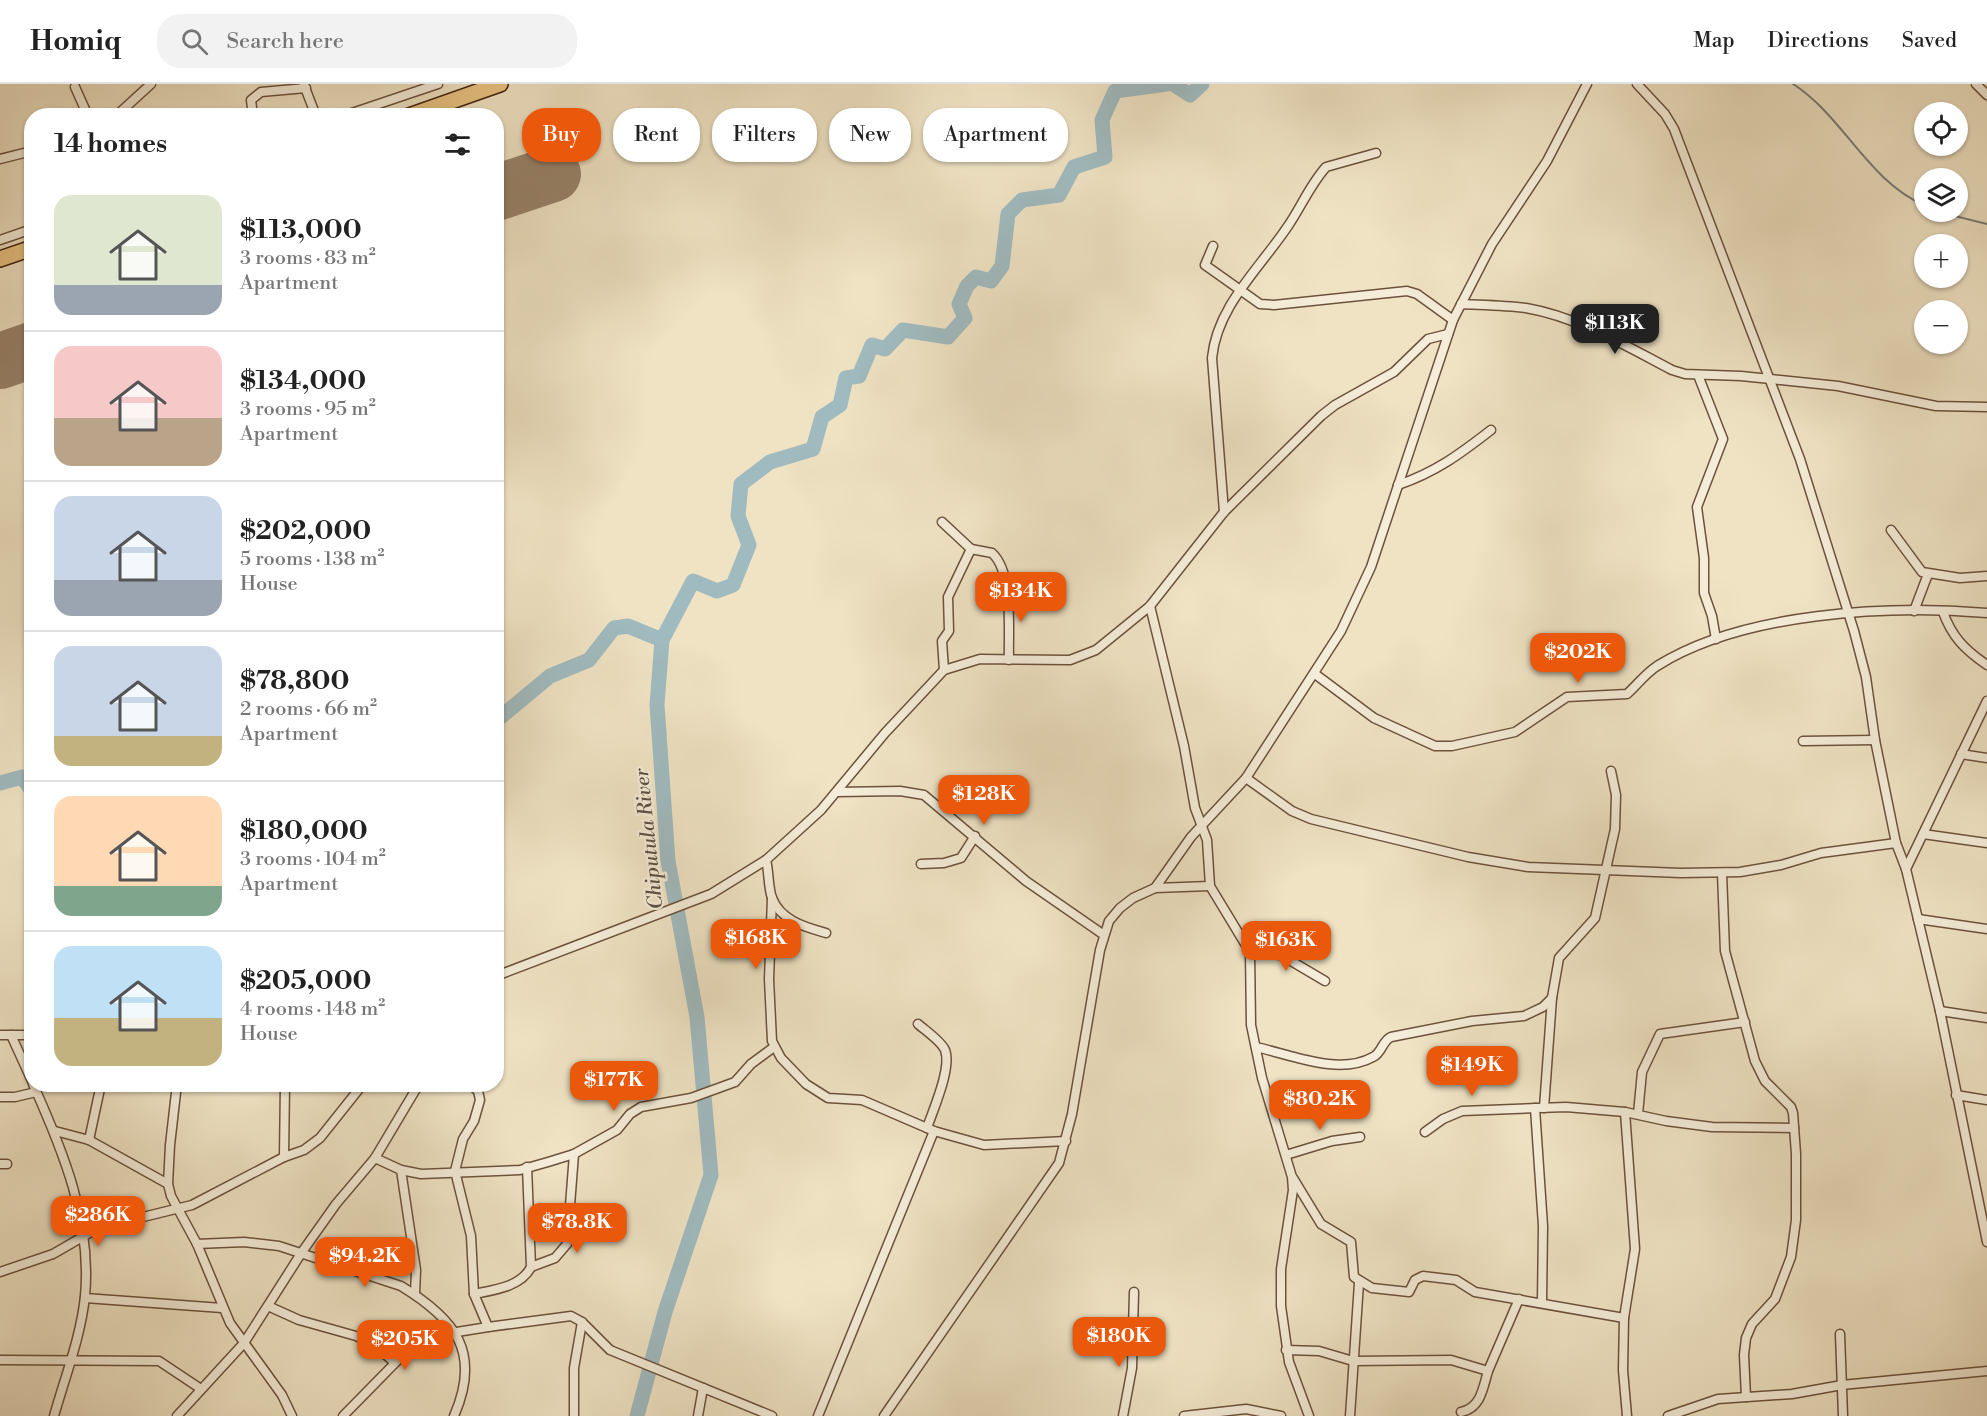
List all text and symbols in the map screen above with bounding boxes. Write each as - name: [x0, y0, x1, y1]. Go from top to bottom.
- search box: [157, 14, 577, 68]
- text: Homiq: [30, 24, 121, 59]
- icon: search: [178, 25, 211, 58]
- text: Search here: [226, 28, 344, 55]
- text: Map: [1693, 28, 1735, 54]
- text: Directions: [1768, 28, 1869, 54]
- text: Saved: [1902, 28, 1957, 54]
- map controls: [1914, 102, 1968, 354]
- button: locate: [1914, 102, 1968, 156]
- chip: Buy: [522, 108, 601, 162]
- chip: Rent: [613, 108, 700, 162]
- chip: Filters: [712, 108, 817, 162]
- chip: New: [829, 108, 911, 162]
- chip: Apartment: [923, 108, 1068, 162]
- text: 14 homes: [54, 128, 167, 160]
- icon: filters: [441, 128, 474, 161]
- button: layers: [1914, 168, 1968, 222]
- text: $113,000: [240, 214, 362, 246]
- icon: home: [102, 219, 174, 291]
- button: +: [1914, 234, 1968, 288]
- text: 3 rooms · 83 m²: [240, 246, 376, 271]
- text: Apartment: [240, 271, 338, 296]
- button: −: [1914, 300, 1968, 354]
- pin: $113K: [1573, 304, 1657, 355]
- text: $113K: [1585, 311, 1645, 336]
- text: $134,000: [240, 365, 366, 397]
- icon: home: [102, 370, 174, 442]
- text: 3 rooms · 95 m²: [240, 397, 376, 422]
- text: Apartment: [240, 422, 338, 447]
- text: $202,000: [240, 515, 371, 547]
- icon: home: [102, 520, 174, 592]
- text: 5 rooms · 138 m²: [240, 547, 384, 572]
- text: House: [240, 572, 298, 597]
- pin: $134K: [979, 572, 1063, 623]
- text: $134K: [989, 579, 1053, 604]
- pin: $202K: [1536, 633, 1620, 684]
- text: $202K: [1544, 640, 1612, 665]
- text: $78,800: [240, 665, 349, 697]
- icon: home: [102, 670, 174, 742]
- text: 2 rooms · 66 m²: [240, 697, 377, 722]
- text: Apartment: [240, 722, 338, 747]
- water label: Chiputula River: [630, 766, 669, 911]
- pin: $128K: [942, 775, 1026, 826]
- text: $128K: [952, 782, 1016, 807]
- text: $180,000: [240, 815, 368, 847]
- icon: home: [102, 820, 174, 892]
- text: 3 rooms · 104 m²: [240, 847, 386, 872]
- text: Apartment: [240, 872, 338, 897]
- pin: $168K: [714, 919, 798, 970]
- pin: $163K: [1244, 921, 1328, 972]
- text: $168K: [725, 926, 787, 951]
- text: $163K: [1255, 928, 1317, 953]
- text: $205,000: [240, 965, 371, 997]
- icon: home: [102, 970, 174, 1042]
- text: 4 rooms · 148 m²: [240, 997, 385, 1022]
- text: House: [240, 1022, 298, 1047]
- pin: $149K: [1430, 1046, 1514, 1097]
- text: $149K: [1441, 1053, 1503, 1078]
- pin: $177K: [572, 1061, 656, 1112]
- text: $177K: [584, 1068, 644, 1093]
- pin: $80.2K: [1271, 1080, 1369, 1131]
- text: $80.2K: [1283, 1087, 1357, 1112]
- pin: $286K: [56, 1196, 140, 1247]
- text: $286K: [65, 1203, 131, 1228]
- pin: $78.8K: [528, 1203, 626, 1254]
- text: $78.8K: [542, 1210, 612, 1235]
- pin: $94.2K: [316, 1237, 414, 1288]
- text: $94.2K: [329, 1244, 401, 1269]
- pin: $180K: [1077, 1317, 1161, 1368]
- pin: $205K: [363, 1320, 447, 1371]
- text: $180K: [1087, 1324, 1151, 1349]
- text: $205K: [371, 1327, 439, 1352]

